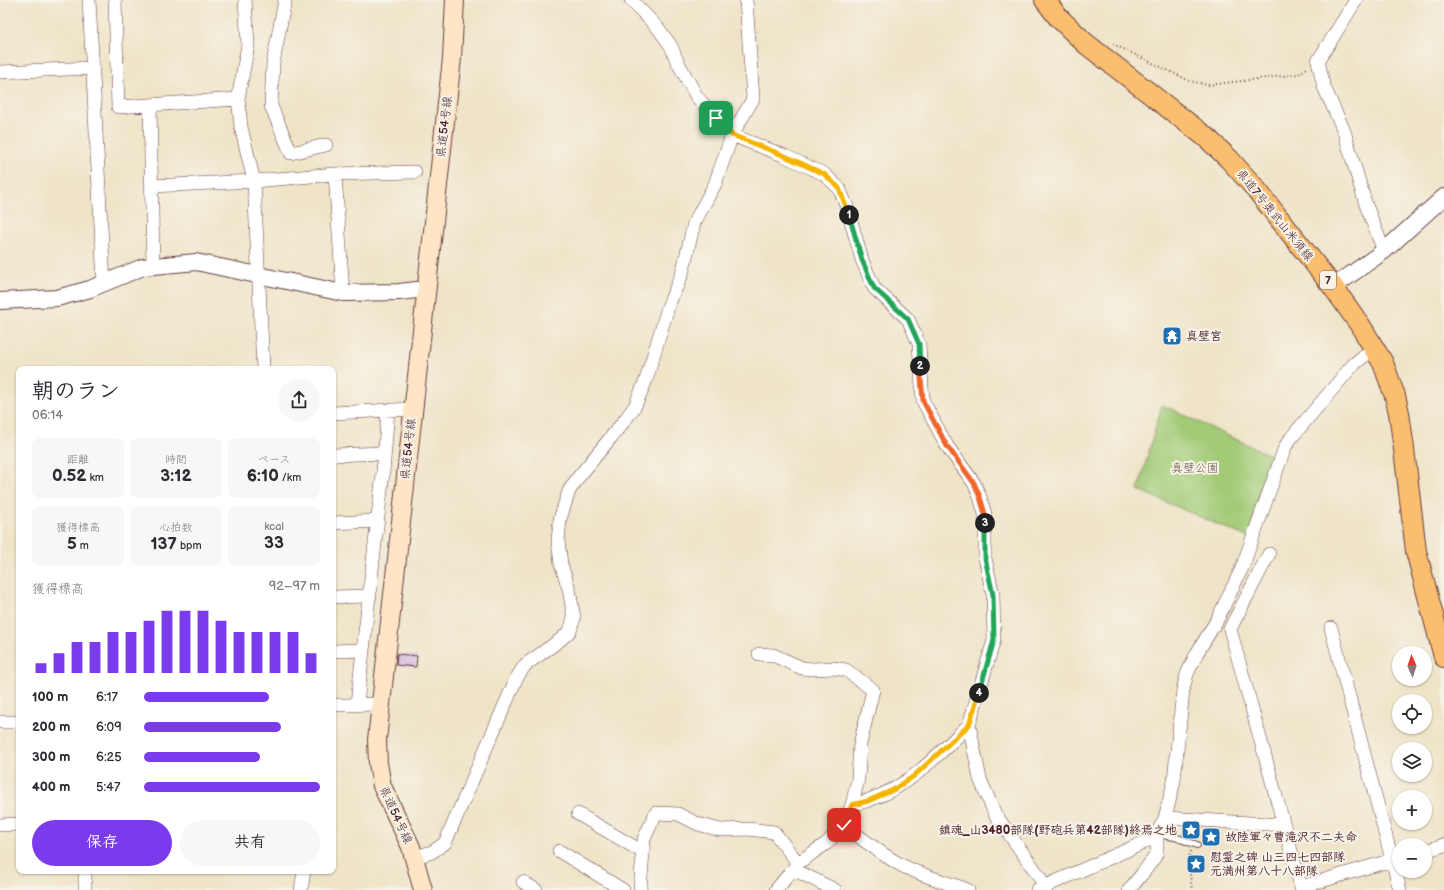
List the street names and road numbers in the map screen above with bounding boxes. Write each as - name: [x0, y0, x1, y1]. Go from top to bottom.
- street label: 県道54号線: [433, 95, 456, 159]
- street label: 県道7号奥武山米須線: [1233, 166, 1316, 264]
- road number: 7: [1320, 271, 1336, 289]
- street label: 県道54号線: [398, 417, 419, 481]
- street label: 県道54号線: [376, 784, 415, 847]

